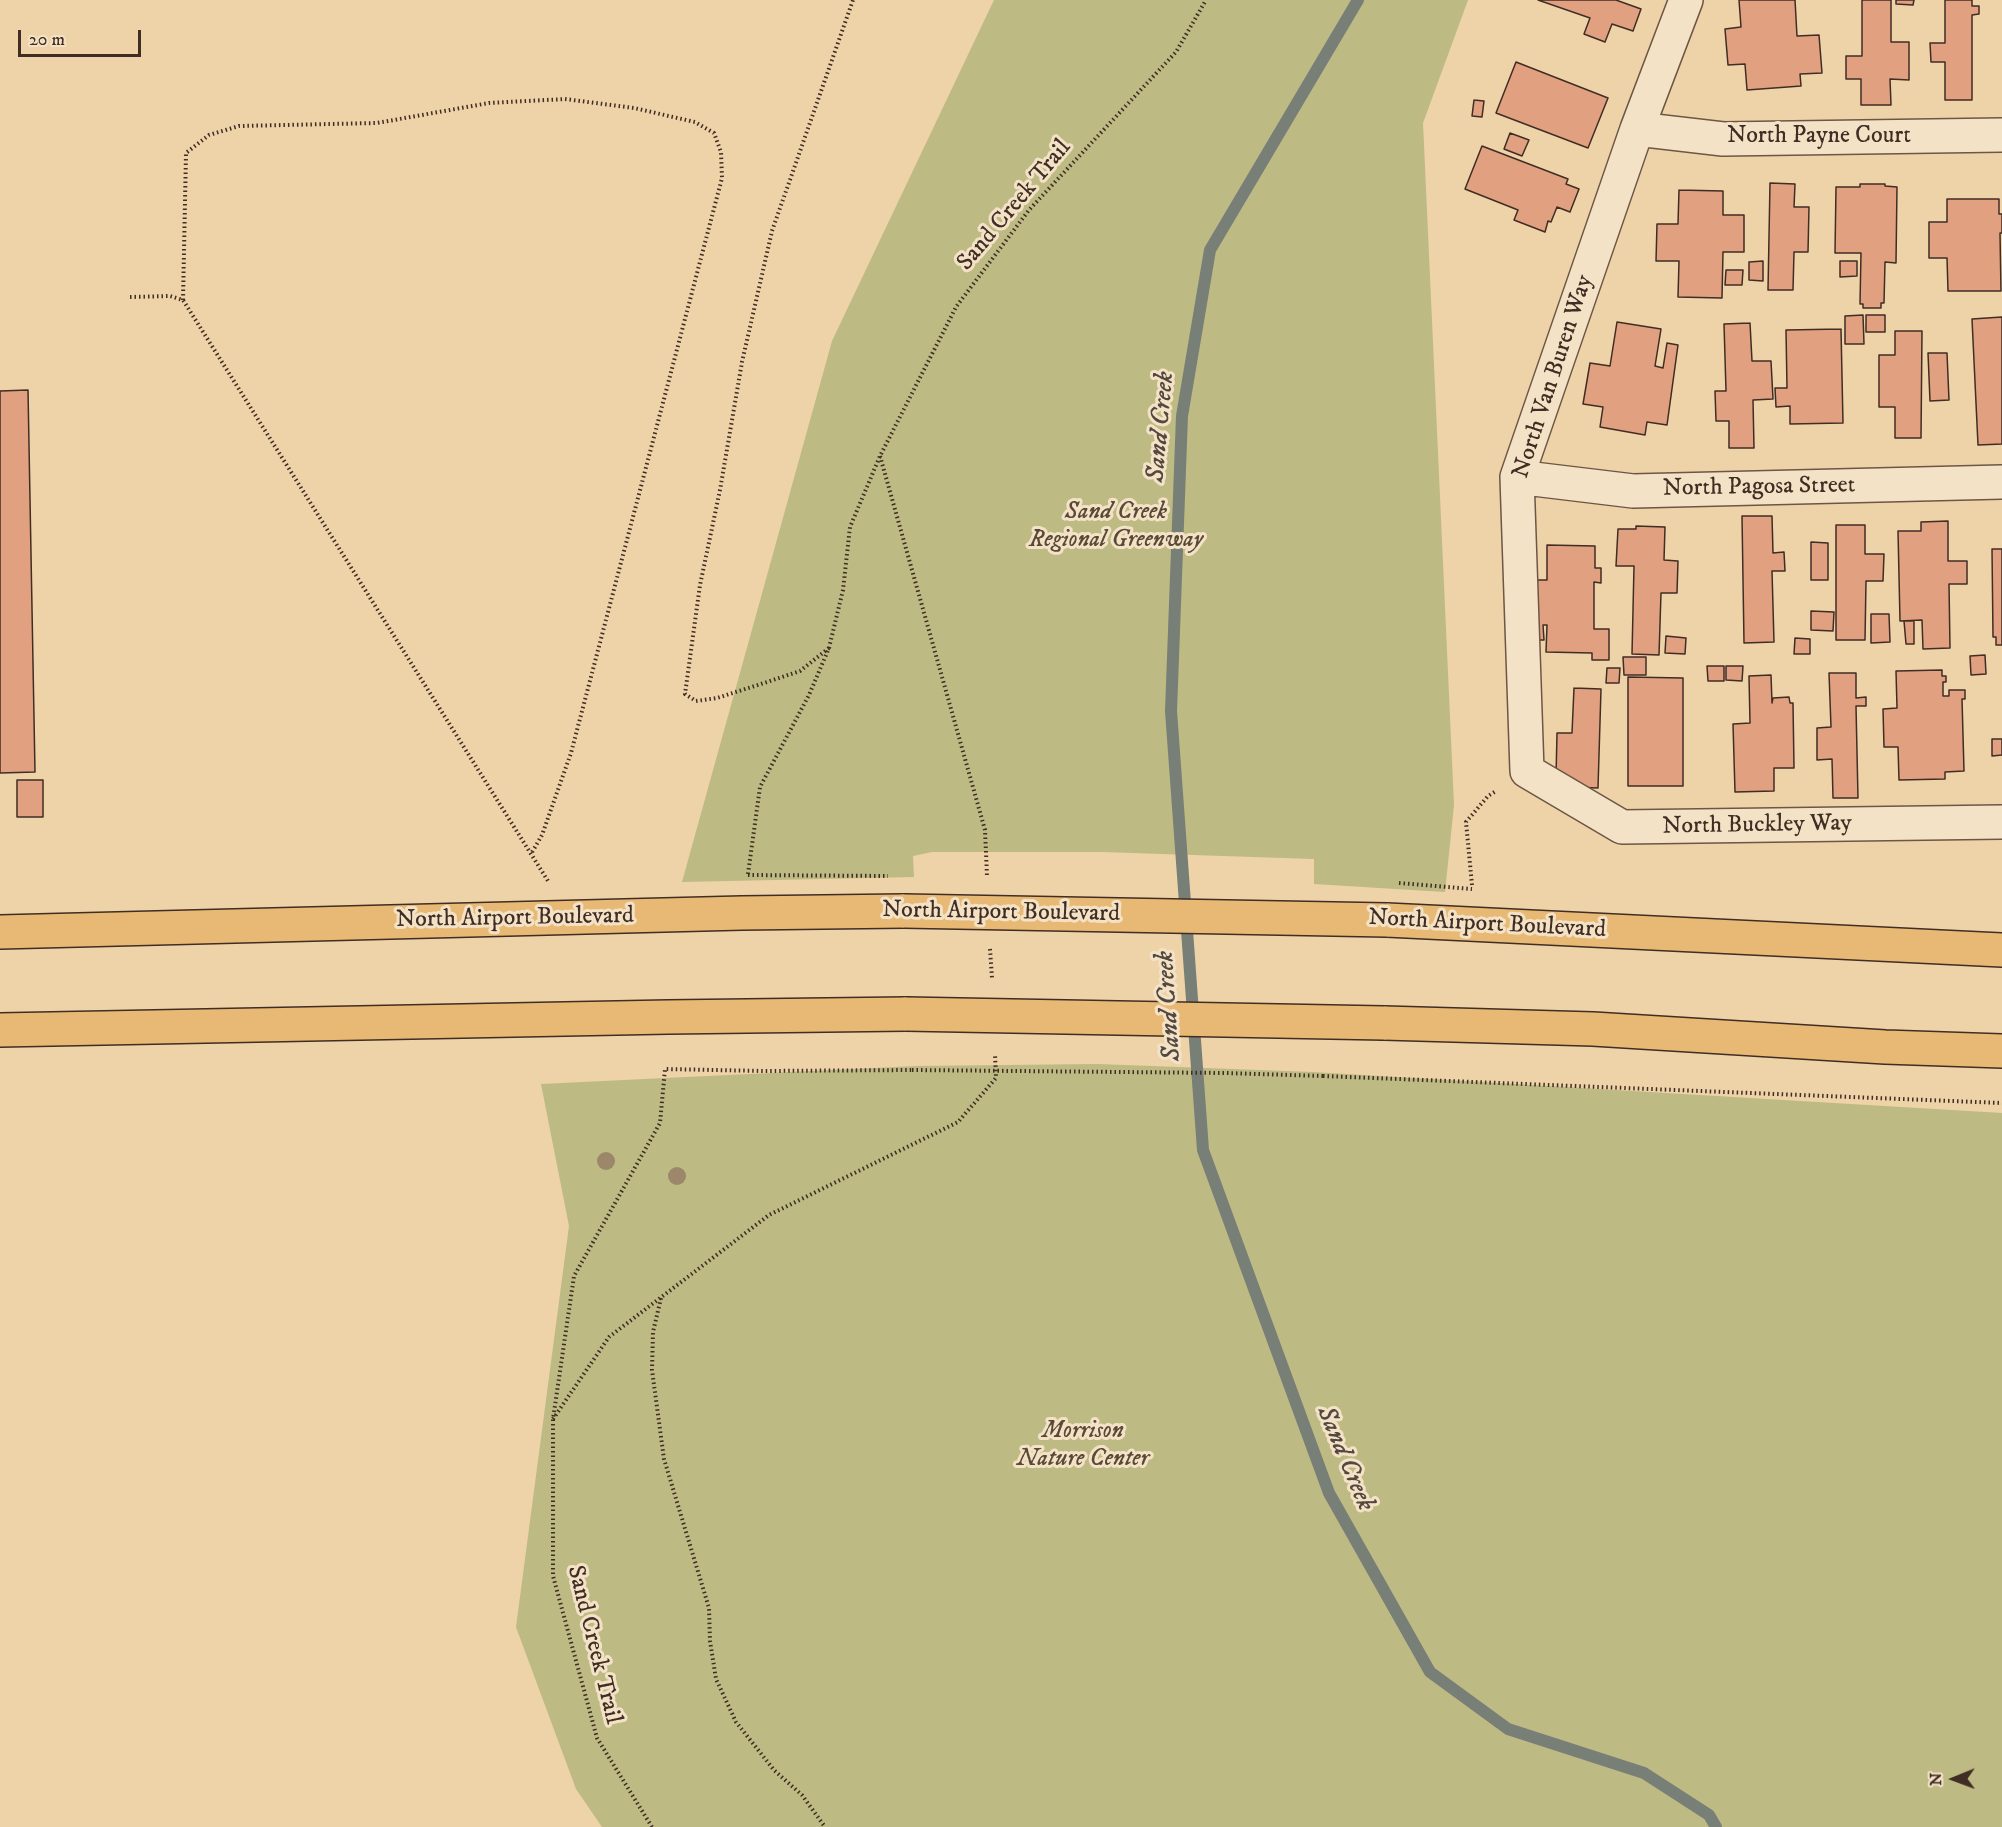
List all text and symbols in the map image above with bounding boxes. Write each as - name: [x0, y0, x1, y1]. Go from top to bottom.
- scale bar: [21, 18, 144, 56]
- text: 20 m: [29, 29, 65, 51]
- street label: North Payne Court: [1727, 123, 1911, 151]
- street label: Sand Creek Trail: [952, 135, 1078, 277]
- street label: North Van Buren Way: [1508, 272, 1600, 482]
- water label: Sand Creek: [1142, 370, 1182, 484]
- street label: North Pagosa Street: [1662, 472, 1856, 504]
- park label: Sand Creek Regional Greenway: [1029, 499, 1203, 555]
- street label: North Buckley Way: [1662, 810, 1852, 842]
- street label: North Airport Boulevard: [882, 897, 1120, 929]
- street label: North Airport Boulevard: [396, 903, 634, 935]
- street label: North Airport Boulevard: [1367, 904, 1607, 946]
- water label: Sand Creek: [1151, 950, 1189, 1062]
- water label: Sand Creek: [1308, 1402, 1380, 1516]
- park label: Morrison Nature Center: [1017, 1418, 1149, 1474]
- street label: Sand Creek Trail: [559, 1563, 627, 1727]
- north arrow: [1924, 1749, 1984, 1809]
- text: N: [1926, 1773, 1946, 1786]

